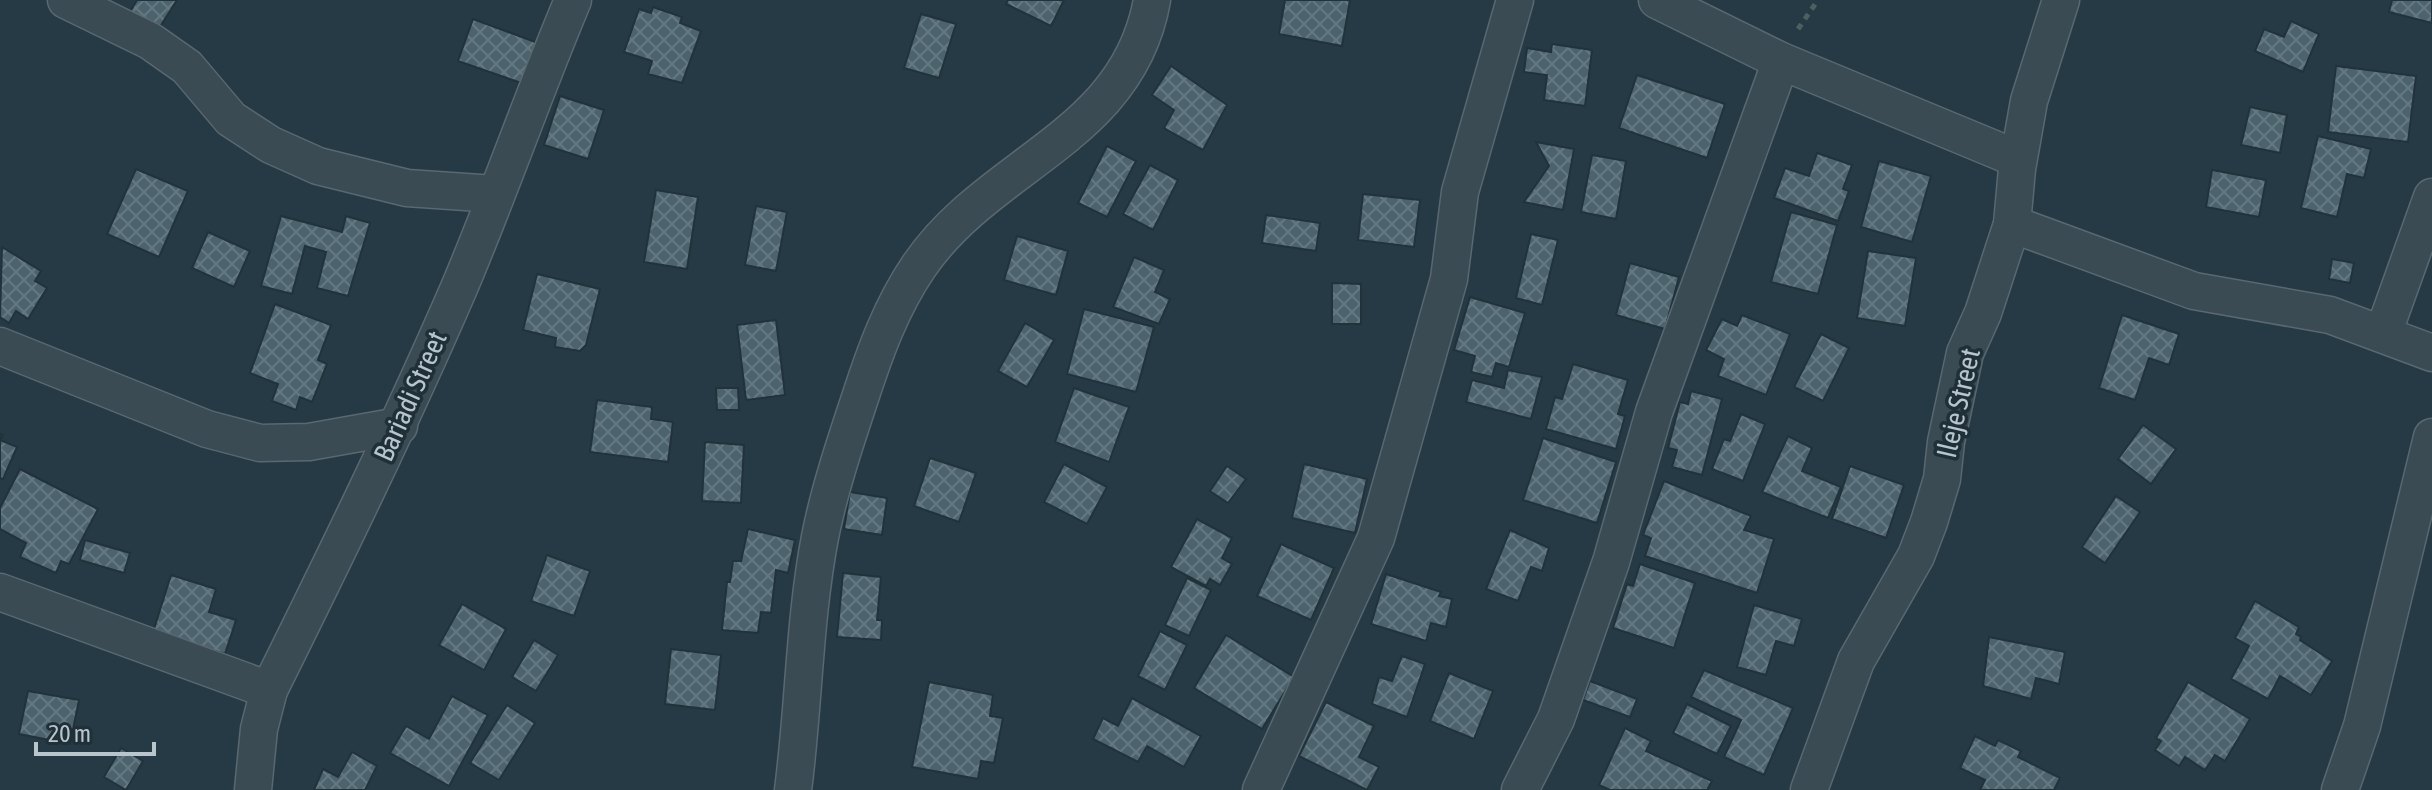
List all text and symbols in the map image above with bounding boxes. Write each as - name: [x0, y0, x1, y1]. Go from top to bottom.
- street label: Bariadi Street: [367, 326, 453, 466]
- street label: Ileje Street: [1930, 345, 1986, 461]
- scale bar: [36, 706, 154, 756]
- text: 20 m: [48, 720, 91, 747]

